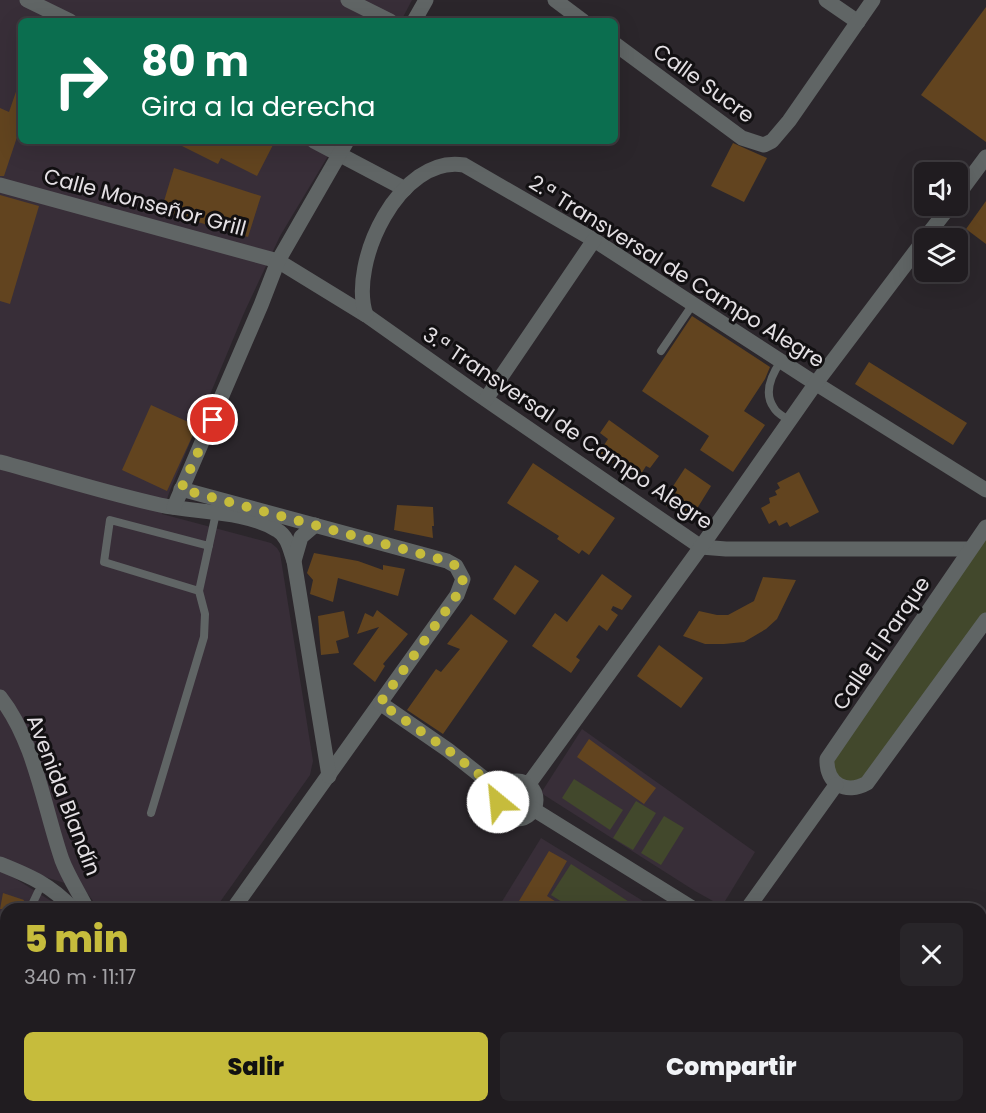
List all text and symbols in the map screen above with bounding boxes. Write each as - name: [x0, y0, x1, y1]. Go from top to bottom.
- text: 80 m: [141, 32, 249, 91]
- street label: Calle Sucre: [647, 36, 761, 130]
- icon: right: [42, 42, 120, 120]
- text: Gira a la derecha: [141, 88, 375, 125]
- street label: Calle Monseñor Grill: [41, 161, 249, 243]
- map controls: [914, 162, 968, 282]
- button: sound: [914, 162, 968, 216]
- street label: 2.ª Transversal de Campo Alegre: [524, 168, 830, 374]
- button: layers: [914, 228, 968, 282]
- street label: 3.ª Transversal de Campo Alegre: [417, 320, 719, 536]
- pin: [187, 394, 238, 445]
- icon: arrive: [196, 403, 229, 436]
- street label: Calle El Parque: [825, 570, 937, 716]
- street label: Avenida Blandín: [20, 710, 108, 880]
- position arrow: [466, 770, 530, 834]
- text: 5 min: [24, 914, 129, 965]
- button: close: [900, 923, 963, 986]
- text: 340 m · 11:17: [24, 963, 136, 991]
- button: Salir: [24, 1032, 488, 1101]
- button: Compartir: [500, 1032, 963, 1101]

